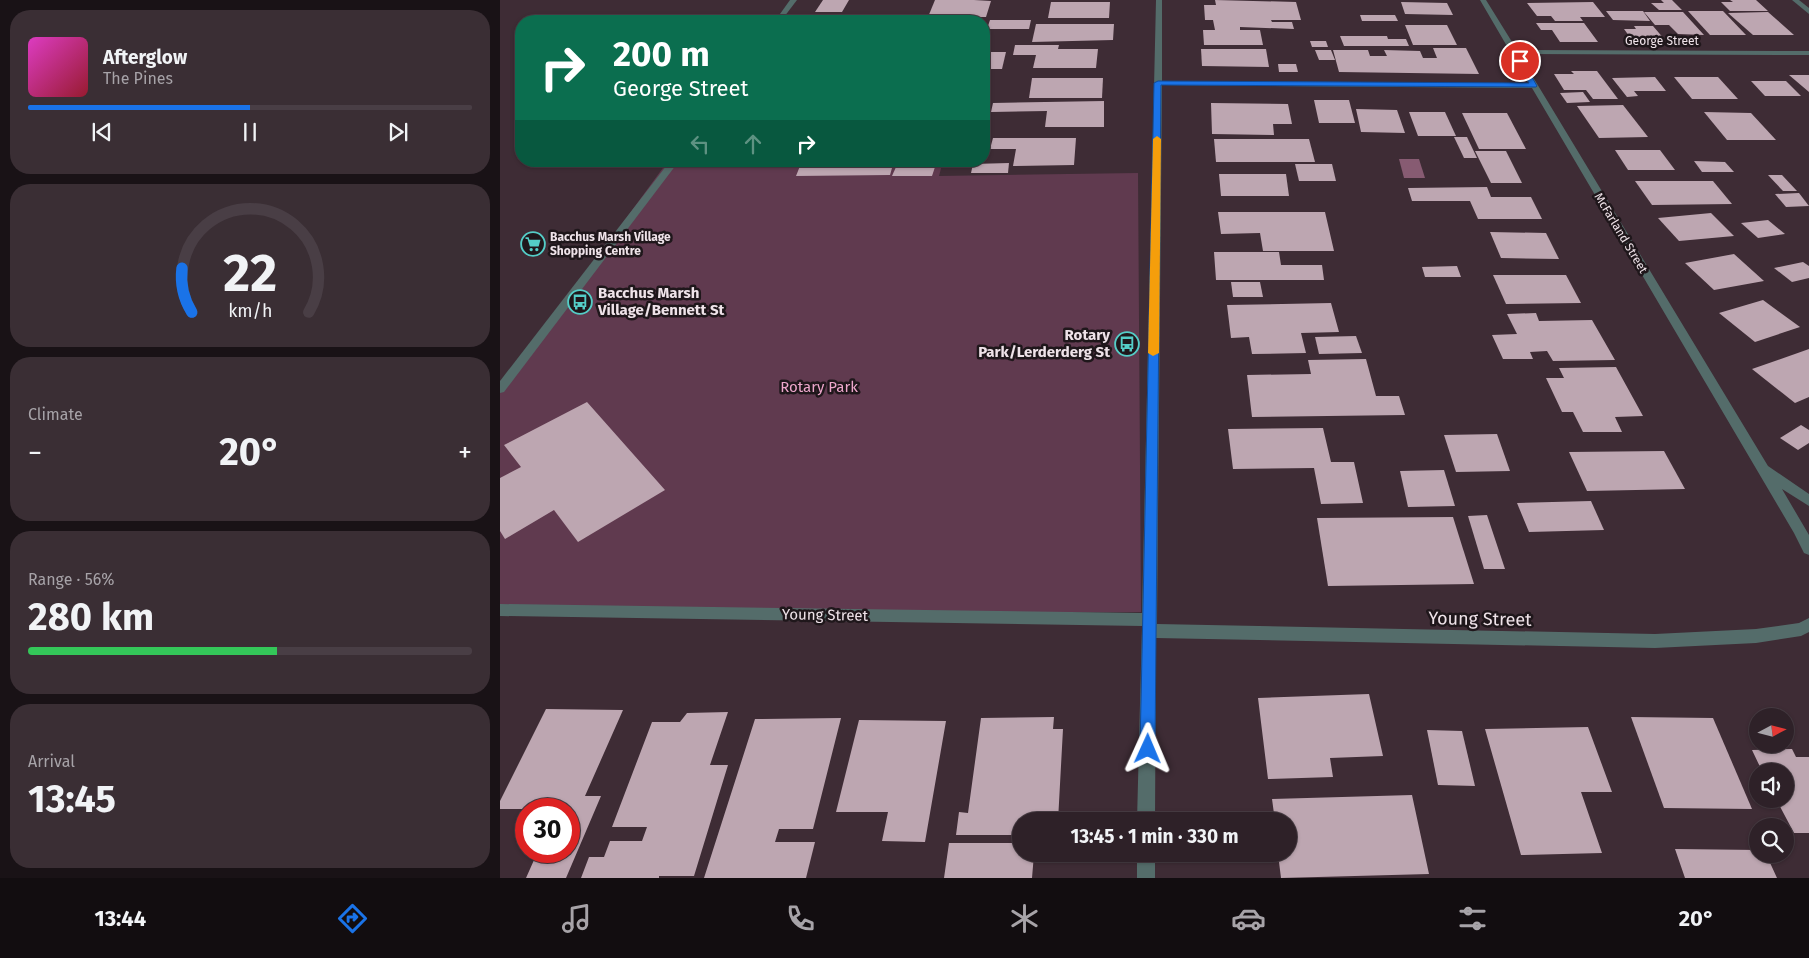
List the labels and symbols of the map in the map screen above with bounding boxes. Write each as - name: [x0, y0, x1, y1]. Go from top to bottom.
- street label: George Street: [1625, 34, 1700, 48]
- pin: [1499, 40, 1541, 82]
- street label: McFarland Street: [1591, 190, 1651, 276]
- place label: Bacchus Marsh Village Shopping Centre: [550, 230, 671, 258]
- supermarket icon: Bacchus Marsh Village Shopping Centre: [520, 231, 546, 257]
- place label: Bacchus Marsh Village/Bennett St: [597, 284, 725, 319]
- bus stop icon: Bacchus Marsh Village/Bennett St: [567, 289, 593, 315]
- place label: Rotary Park/Lerderderg St: [978, 326, 1110, 361]
- bus stop icon: Rotary Park/Lerderderg St: [1114, 331, 1140, 357]
- park label: Rotary Park: [780, 378, 858, 396]
- street label: Young Street: [782, 605, 869, 625]
- street label: Young Street: [1428, 607, 1532, 631]
- north arrow: [1749, 708, 1794, 752]
- position arrow: [1121, 722, 1173, 774]
- speed limit sign: 30: [515, 798, 580, 863]

